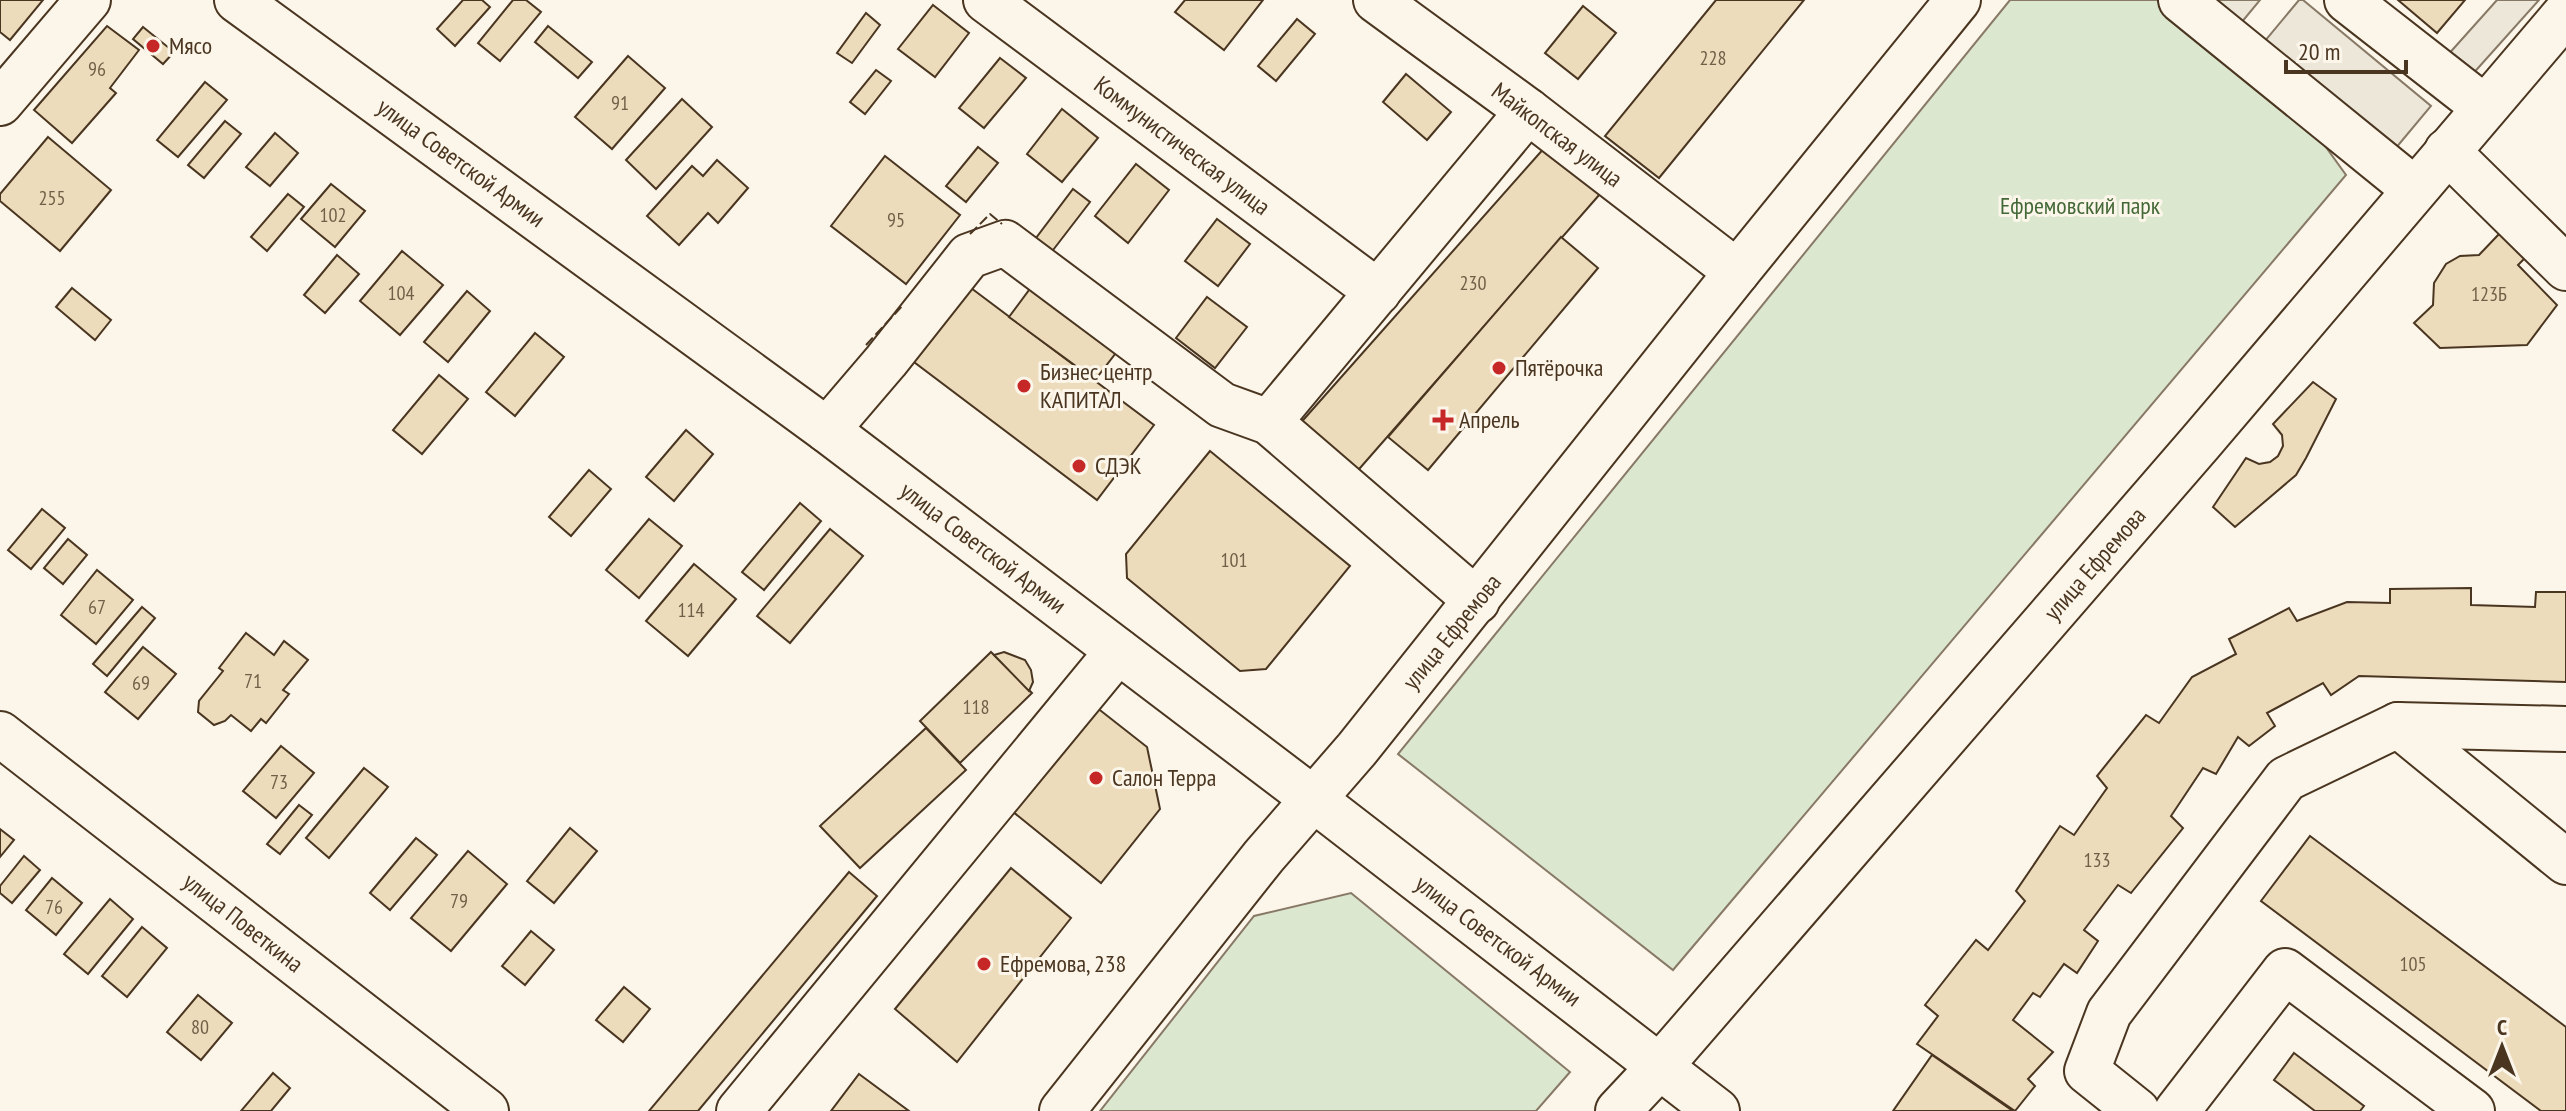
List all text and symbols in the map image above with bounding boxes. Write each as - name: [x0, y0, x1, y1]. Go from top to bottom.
- scale bar: [2286, 24, 2406, 74]
- place label: Мясо: [169, 30, 212, 61]
- text: 20 m: [2298, 36, 2340, 67]
- marker: Мясо: [144, 37, 162, 55]
- house number: 228: [1700, 45, 1727, 71]
- house number: 96: [88, 56, 106, 82]
- street label: Коммунистическая улица: [1088, 69, 1277, 222]
- street label: Майкопская улица: [1486, 75, 1629, 194]
- house number: 91: [611, 90, 629, 116]
- street label: улица Советской Армии: [371, 91, 551, 234]
- house number: 255: [39, 185, 66, 211]
- park label: Ефремовский парк: [2000, 190, 2161, 221]
- house number: 102: [320, 202, 347, 228]
- house number: 95: [887, 207, 905, 233]
- house number: 230: [1460, 270, 1487, 296]
- house number: 104: [388, 280, 415, 306]
- house number: 123Б: [2471, 281, 2507, 307]
- place label: Пятёрочка: [1515, 352, 1603, 383]
- place label: Бизнес центр КАПИТАЛ: [1040, 356, 1152, 415]
- marker: Пятёрочка: [1490, 359, 1508, 377]
- marker: Бизнес центр КАПИТАЛ: [1015, 377, 1033, 395]
- place label: Апрель: [1459, 404, 1519, 435]
- marker: Апрель: [1434, 411, 1452, 429]
- place label: СДЭК: [1095, 450, 1142, 481]
- marker: СДЭК: [1070, 457, 1088, 475]
- street label: улица Советской Армии: [894, 475, 1073, 620]
- street label: улица Ефремова: [2037, 501, 2152, 627]
- house number: 101: [1221, 547, 1248, 573]
- street label: улица Ефремова: [1395, 567, 1508, 696]
- house number: 67: [88, 594, 106, 620]
- house number: 114: [678, 597, 705, 623]
- house number: 71: [244, 668, 262, 694]
- house number: 69: [132, 670, 150, 696]
- house number: 118: [963, 694, 990, 720]
- place label: Салон Терра: [1112, 762, 1216, 793]
- house number: 73: [270, 769, 288, 795]
- marker: Салон Терра: [1087, 769, 1105, 787]
- house number: 133: [2084, 847, 2111, 873]
- street label: улица Поветкина: [177, 866, 310, 979]
- street label: улица Советской Армии: [1409, 868, 1588, 1013]
- house number: 79: [450, 888, 468, 914]
- house number: 76: [45, 894, 63, 920]
- place label: Ефремова, 238: [1000, 948, 1126, 979]
- house number: 105: [2400, 951, 2427, 977]
- marker: Ефремова, 238: [975, 955, 993, 973]
- north arrow: [2462, 1007, 2542, 1087]
- text: С: [2497, 1013, 2507, 1041]
- house number: 80: [191, 1014, 209, 1040]

